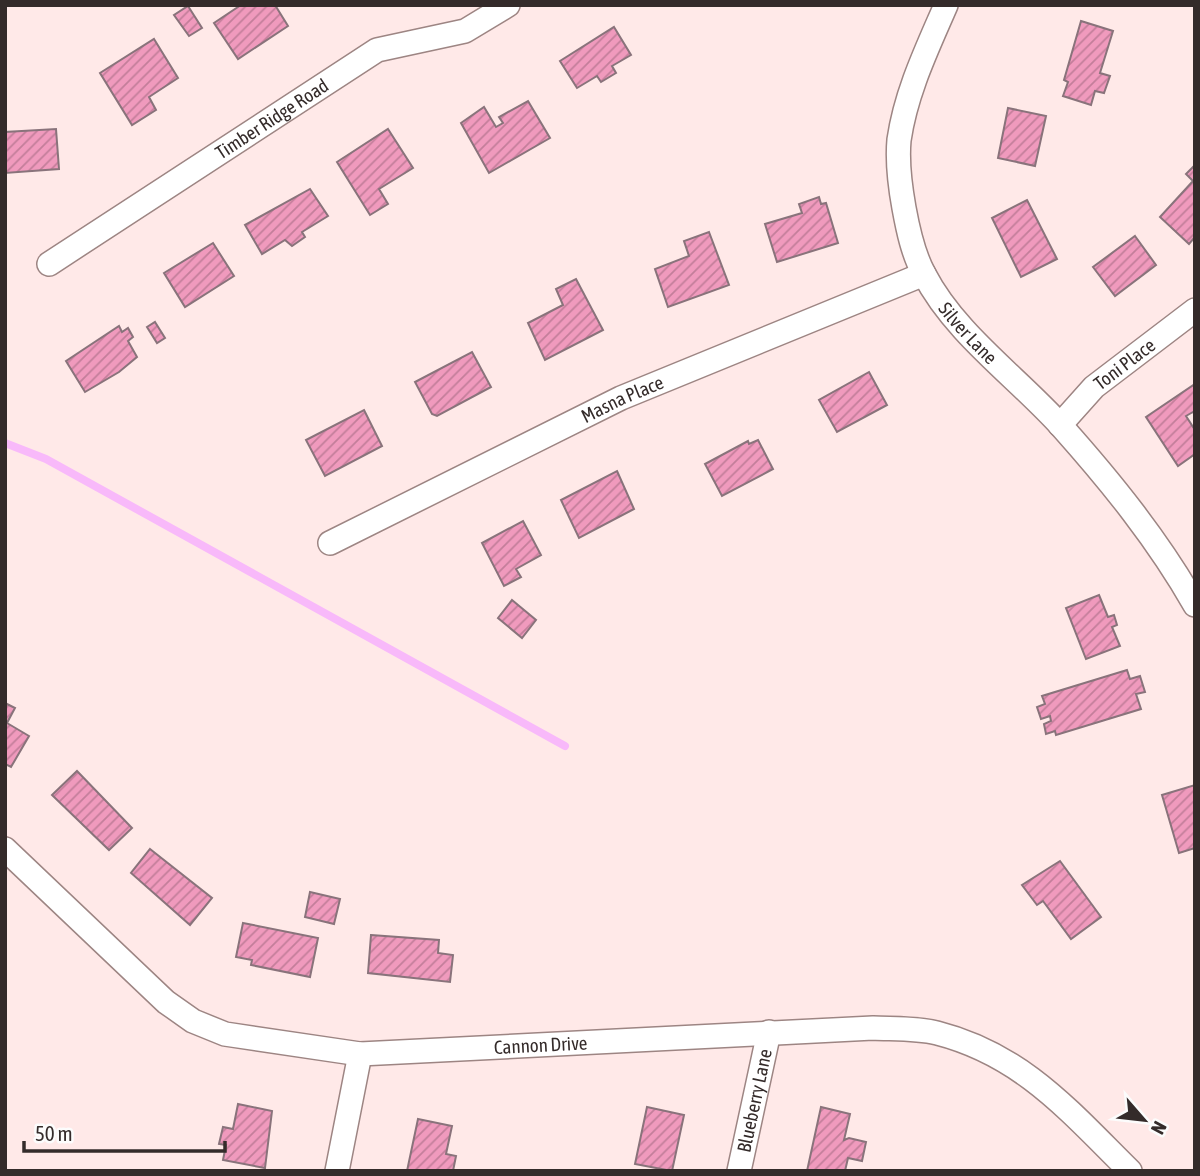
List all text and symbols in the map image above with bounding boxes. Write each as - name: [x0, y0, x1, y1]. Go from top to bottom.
- street label: Timber Ridge Road: [211, 74, 332, 163]
- street label: Silver Lane: [934, 298, 1002, 368]
- street label: Toni Place: [1089, 334, 1159, 394]
- street label: Masna Place: [578, 371, 667, 427]
- street label: Cannon Drive: [493, 1031, 588, 1058]
- street label: Blueberry Lane: [732, 1047, 776, 1154]
- north arrow: [1109, 1085, 1179, 1155]
- scale bar: [24, 1110, 226, 1154]
- text: N: [1147, 1118, 1171, 1138]
- text: 50 m: [35, 1121, 73, 1145]

